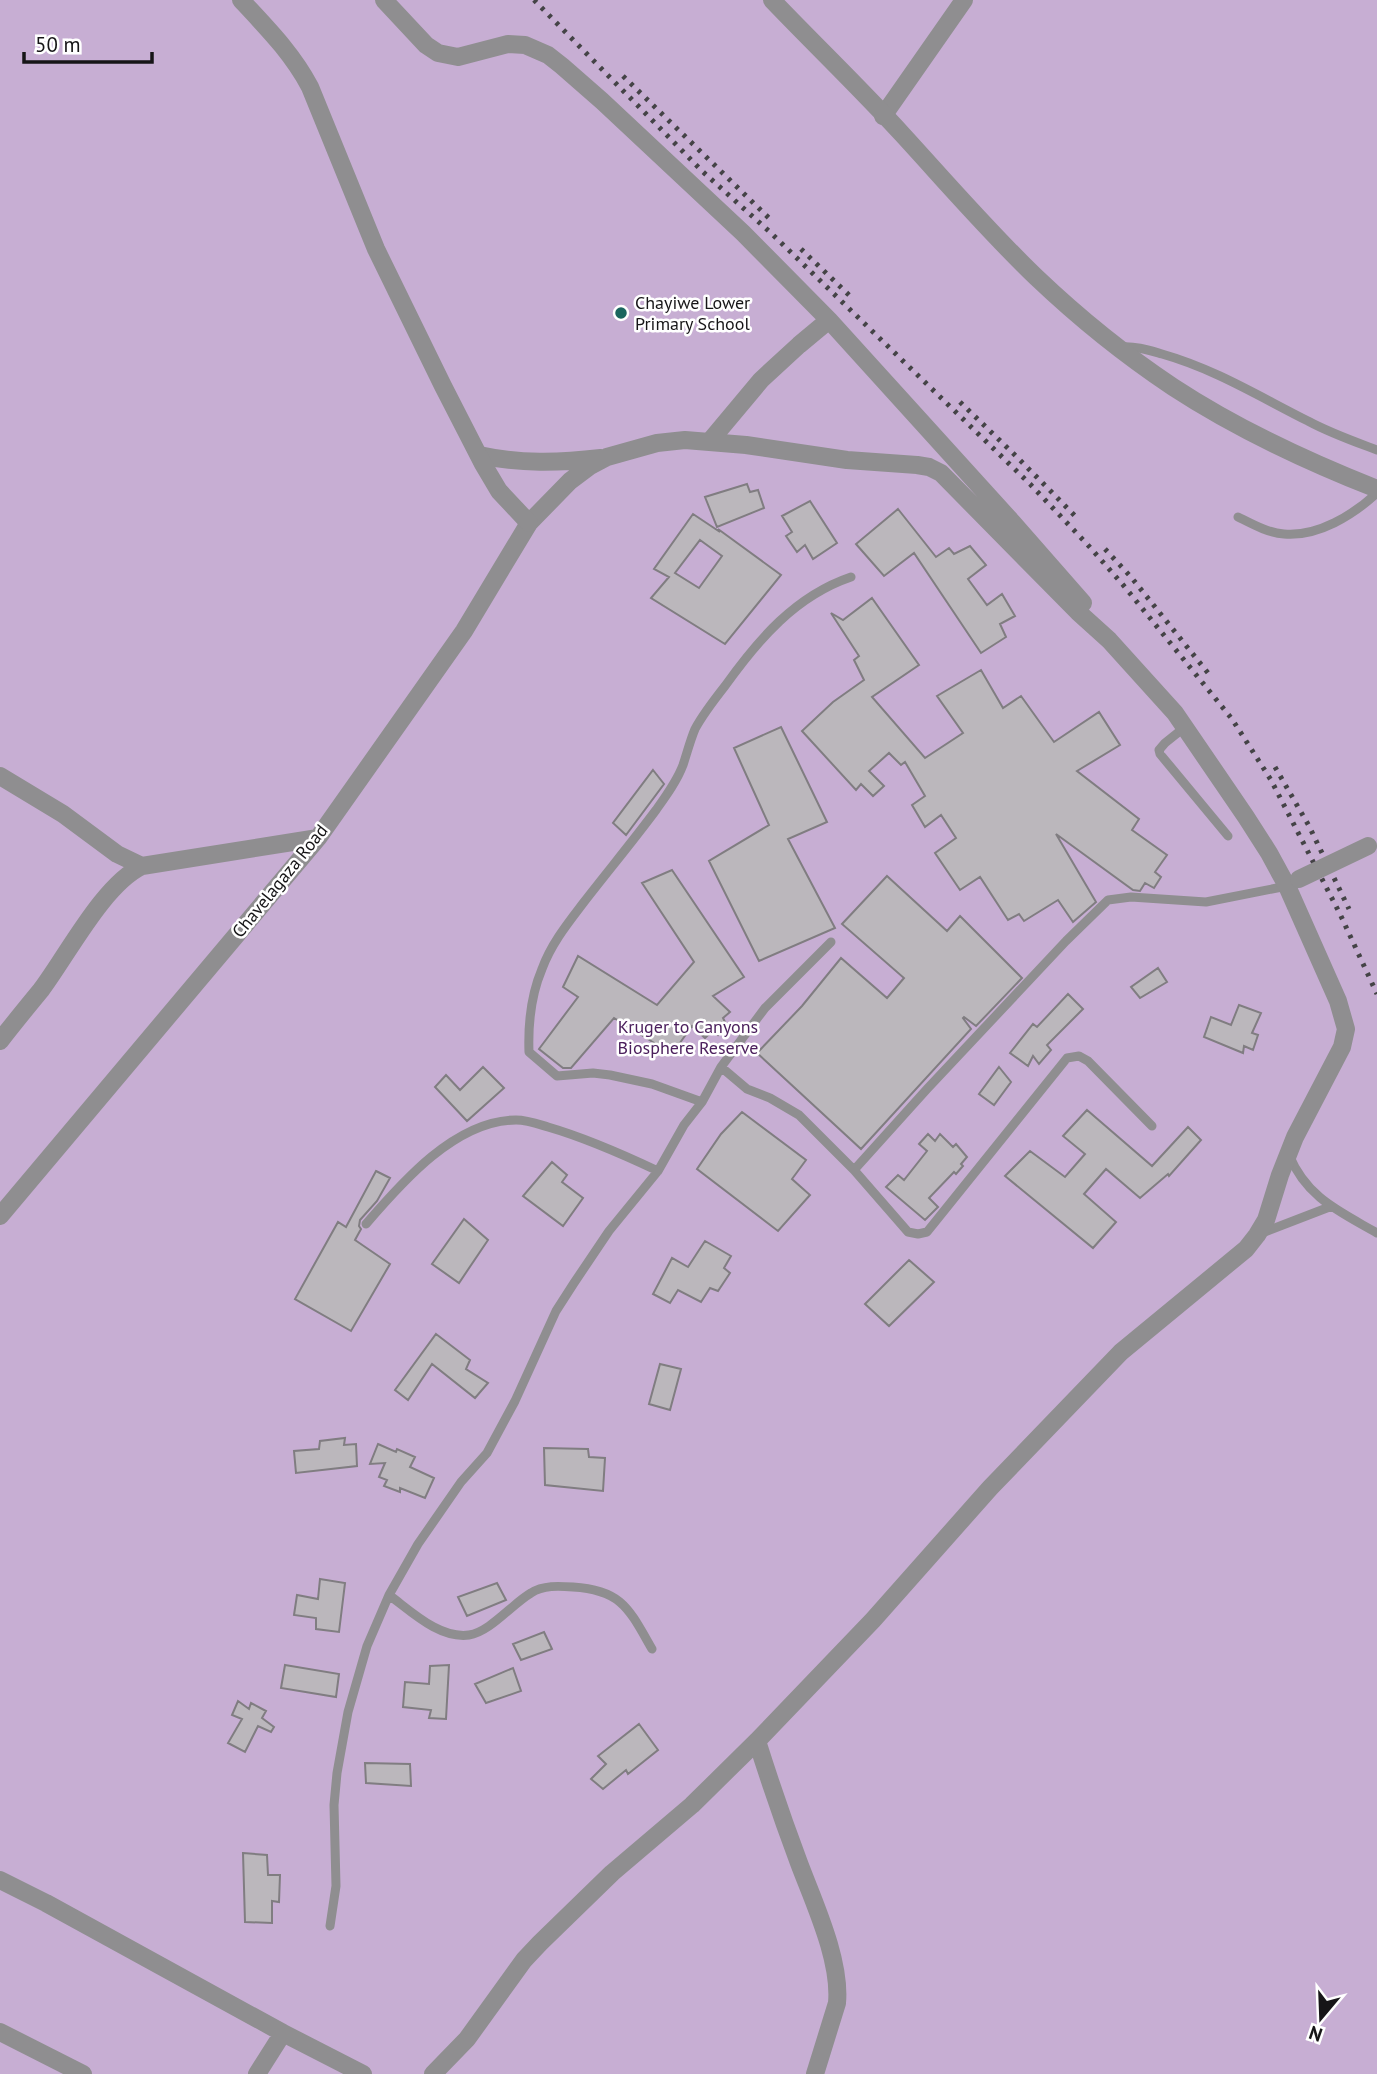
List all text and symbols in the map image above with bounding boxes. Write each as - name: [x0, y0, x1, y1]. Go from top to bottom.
- scale bar: [24, 21, 152, 65]
- text: 50 m: [35, 31, 81, 58]
- place label: Chayiwe Lower Primary School: [635, 291, 750, 335]
- marker: Chayiwe Lower Primary School: [613, 305, 629, 321]
- street label: Chavelagaza Road: [227, 819, 332, 942]
- park label: Kruger to Canyons Biosphere Reserve: [618, 1015, 758, 1059]
- north arrow: [1286, 1983, 1356, 2053]
- text: N: [1306, 2021, 1325, 2047]

